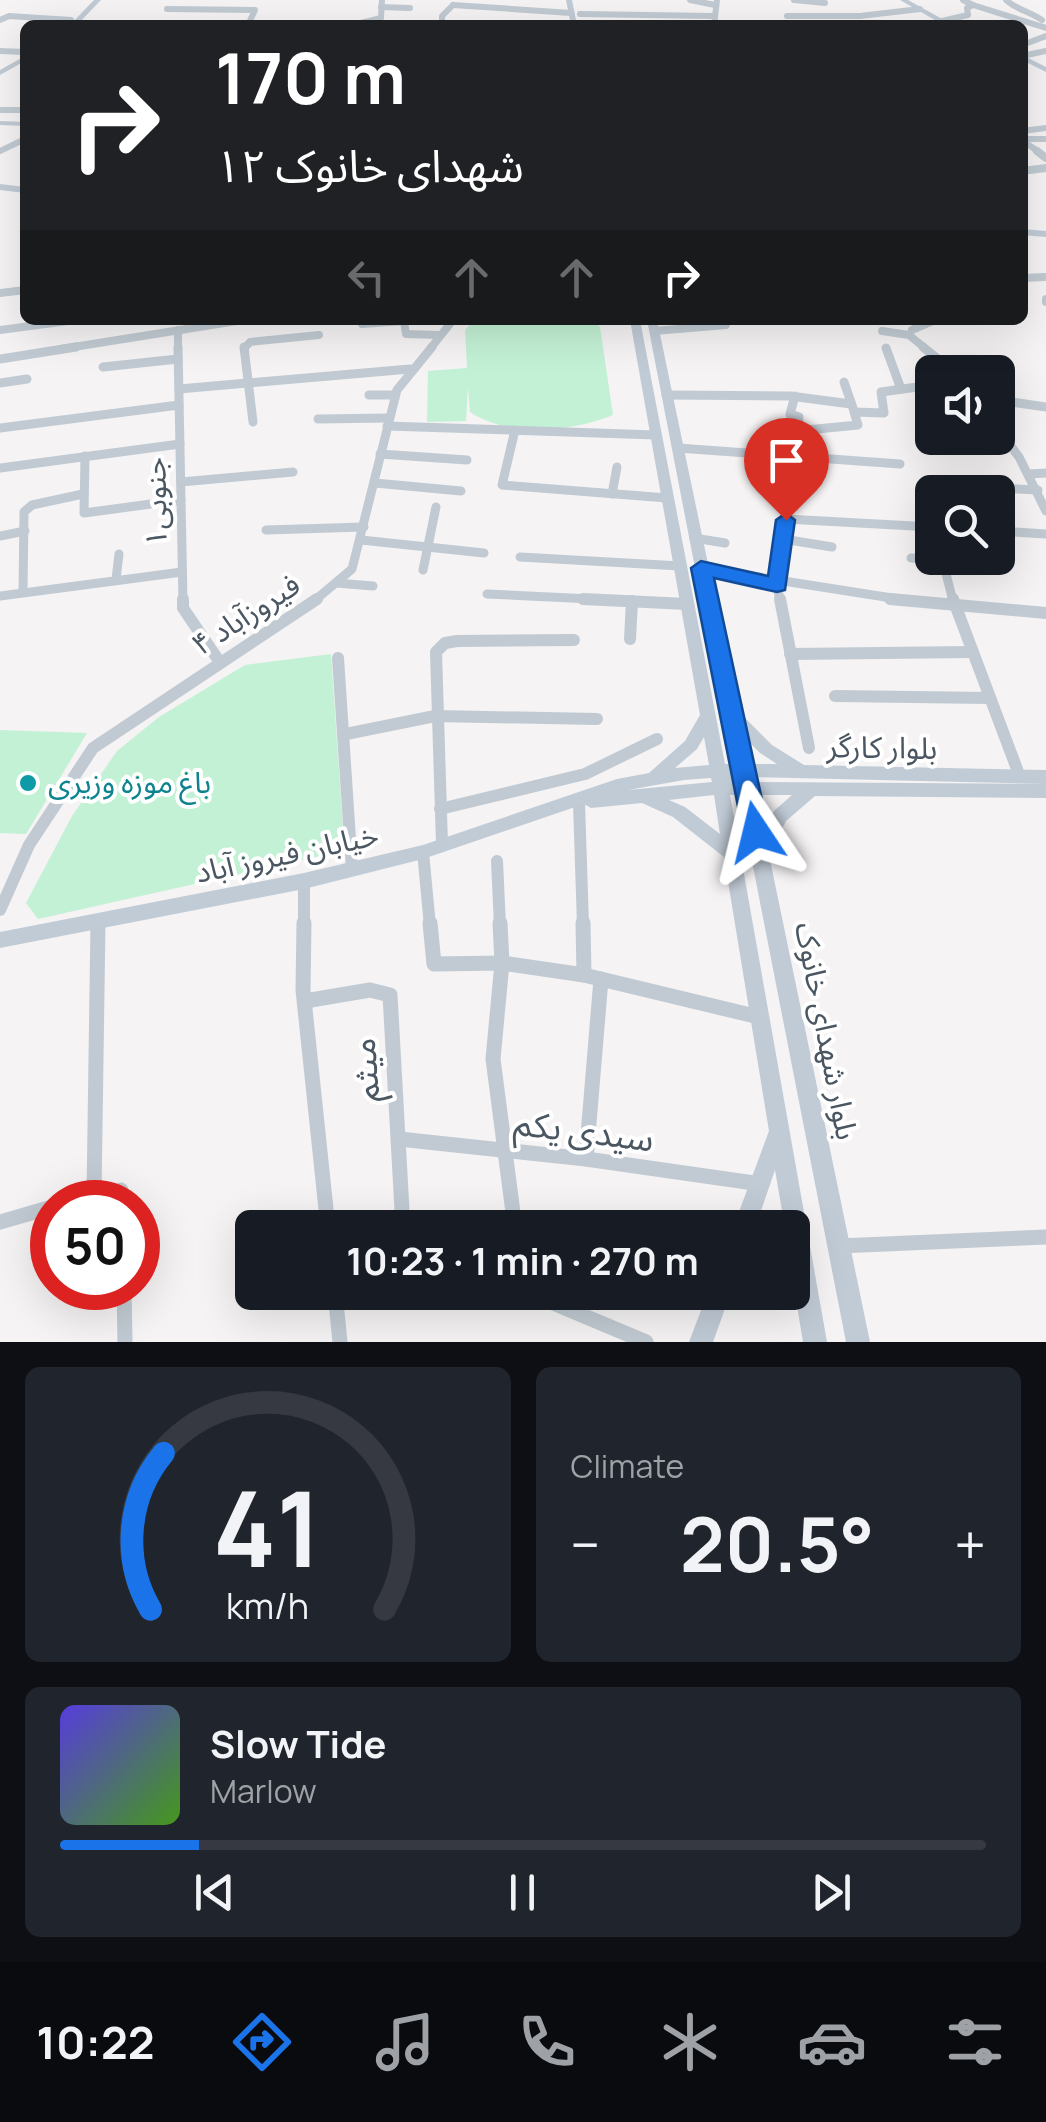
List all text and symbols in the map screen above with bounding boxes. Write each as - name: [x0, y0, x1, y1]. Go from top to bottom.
- text: 170 m: [215, 29, 406, 125]
- icon: right: [50, 60, 180, 190]
- text: ۱۲ شهدای خانوک: [215, 134, 524, 196]
- icon: left: [339, 250, 394, 305]
- icon: ahead: [444, 250, 499, 305]
- icon: ahead: [549, 250, 604, 305]
- icon: right: [654, 250, 709, 305]
- map controls: [915, 355, 1015, 575]
- button: sound: [915, 355, 1015, 455]
- pin: [744, 418, 829, 521]
- icon: arrive: [759, 433, 814, 488]
- street label: جنوبی۱: [133, 457, 176, 547]
- button: search: [915, 475, 1015, 575]
- street label: فیروزآباد ۴: [183, 563, 307, 664]
- street label: بلوار کارگر: [825, 725, 938, 768]
- place label: باغ موزه وزیری: [48, 761, 211, 805]
- marker: باغ موزه وزیری: [17, 772, 39, 794]
- position arrow: [704, 780, 808, 884]
- street label: خیابان فیروز آباد: [191, 813, 382, 892]
- street label: بلوار شهدای خانوک: [786, 918, 869, 1143]
- street label: میثم: [338, 1036, 394, 1104]
- street label: سیدی یکم: [511, 1098, 657, 1166]
- speed limit sign: 50: [30, 1180, 160, 1310]
- text: 10:23 · 1 min · 270 m: [346, 1234, 699, 1286]
- text: Climate: [571, 1444, 684, 1488]
- text: 41: [213, 1456, 322, 1598]
- text: 20.5°: [680, 1492, 874, 1595]
- text: −: [571, 1506, 600, 1582]
- text: +: [954, 1506, 986, 1582]
- text: km/h: [226, 1581, 309, 1630]
- text: Slow Tide: [210, 1717, 387, 1769]
- text: Marlow: [210, 1769, 317, 1813]
- icon: previous: [187, 1865, 242, 1920]
- icon: pause: [495, 1865, 550, 1920]
- icon: next: [804, 1865, 859, 1920]
- icon: directions: [227, 2007, 297, 2077]
- icon: music: [370, 2007, 440, 2077]
- icon: phone: [512, 2007, 582, 2077]
- icon: climate: [655, 2007, 725, 2077]
- icon: car: [797, 2007, 867, 2077]
- icon: filters: [940, 2007, 1010, 2077]
- text: 10:22: [36, 2011, 155, 2073]

